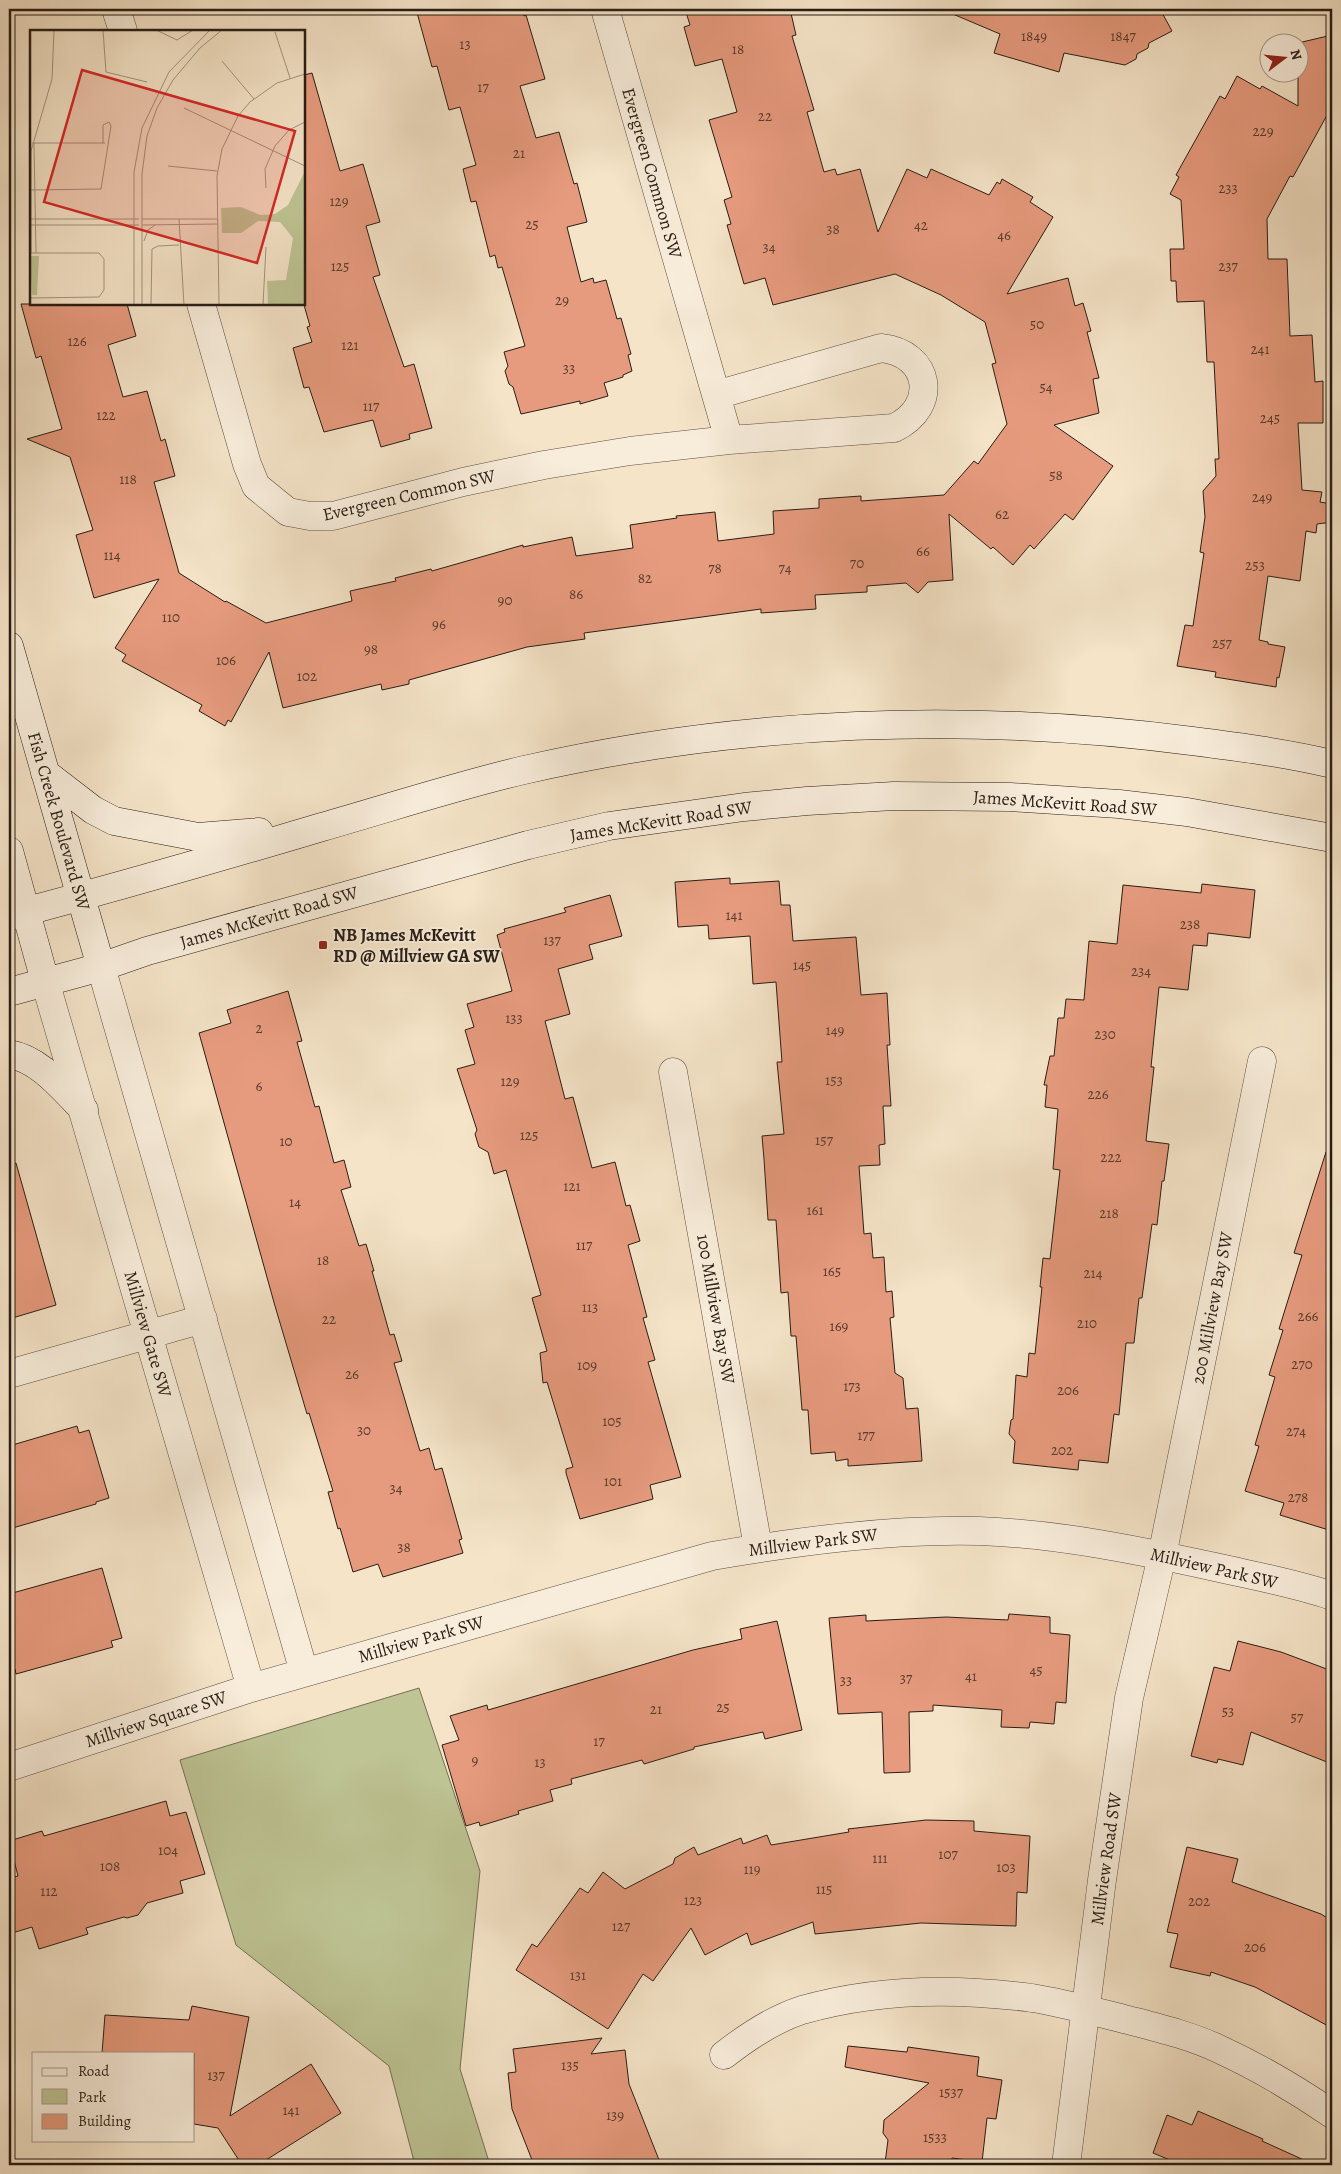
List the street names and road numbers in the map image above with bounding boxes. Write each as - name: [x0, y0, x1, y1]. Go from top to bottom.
- street label: Evergreen Common SW: [616, 85, 688, 261]
- street label: Evergreen Common SW: [320, 463, 498, 527]
- street label: Fish Creek Boulevard SW: [22, 729, 96, 913]
- street label: James McKevitt Road SW: [972, 785, 1158, 821]
- street label: James McKevitt Road SW: [568, 795, 754, 847]
- street label: James McKevitt Road SW: [177, 880, 361, 954]
- street label: 200 Millview Bay SW: [1185, 1230, 1239, 1386]
- street label: 100 Millview Bay SW: [691, 1232, 741, 1386]
- street label: Millview Gate SW: [118, 1268, 178, 1400]
- street label: Millview Park SW: [747, 1522, 879, 1562]
- street label: Millview Park SW: [1148, 1542, 1280, 1594]
- street label: Millview Park SW: [355, 1609, 487, 1668]
- street label: Millview Square SW: [82, 1685, 230, 1753]
- street label: Millview Road SW: [1085, 1791, 1127, 1927]

